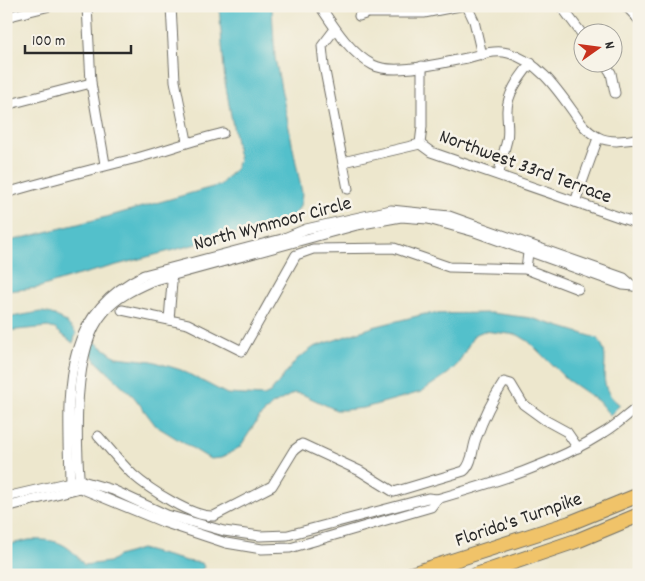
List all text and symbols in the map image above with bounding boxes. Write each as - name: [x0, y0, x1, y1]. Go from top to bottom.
- scale bar: [25, 22, 131, 54]
- north arrow: [572, 22, 622, 72]
- text: 100 m: [32, 31, 65, 53]
- text: N: [598, 40, 619, 51]
- street label: Northwest 33rd Terrace: [435, 124, 615, 212]
- street label: North Wynmoor Circle: [191, 190, 355, 259]
- street label: Florida's Turnpike: [452, 486, 586, 556]

